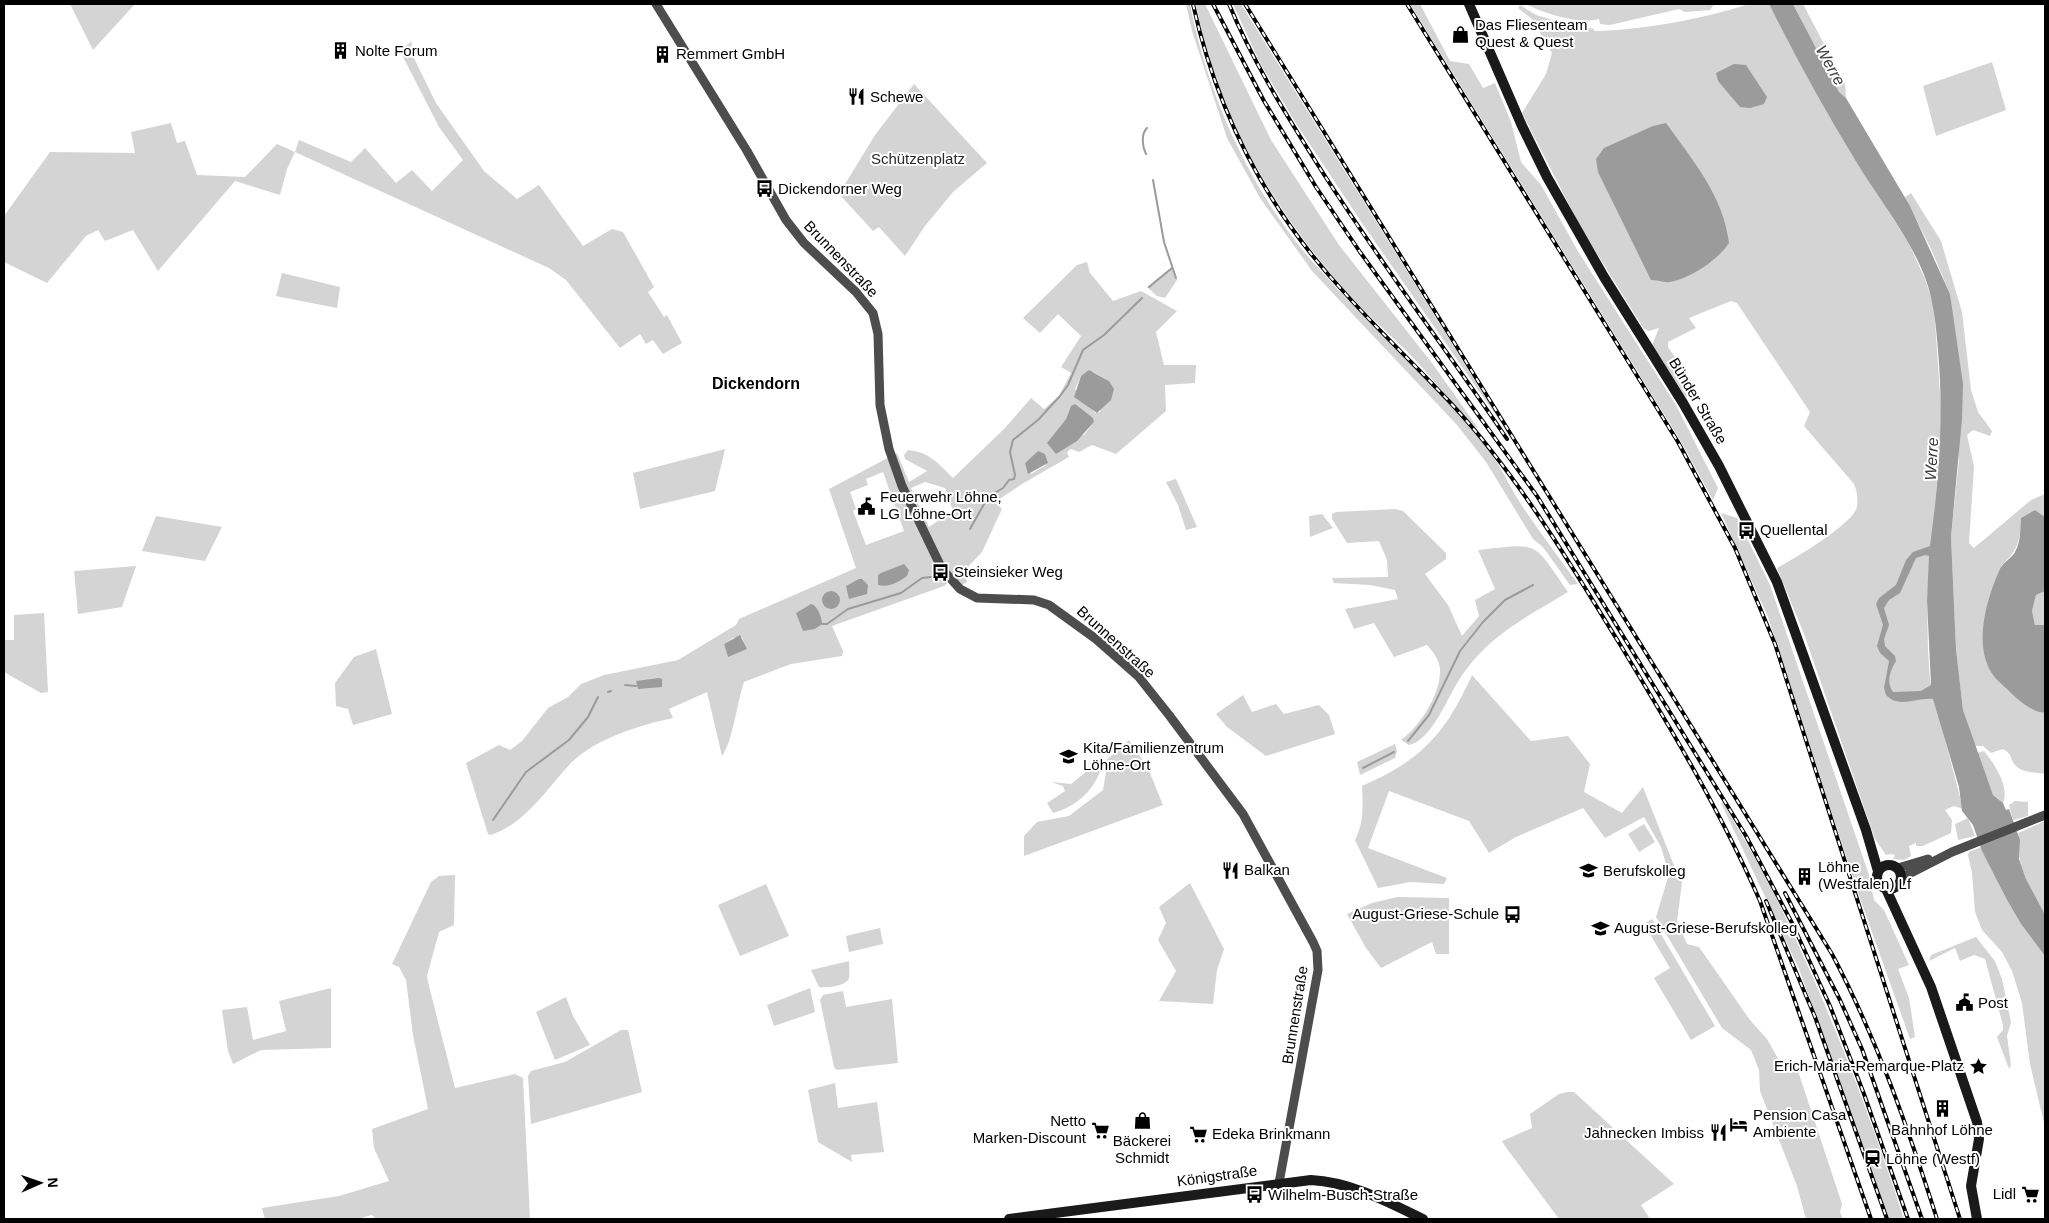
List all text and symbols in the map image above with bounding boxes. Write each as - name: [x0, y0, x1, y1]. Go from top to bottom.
- place label: Das Fliesenteam Quest & Quest: [1475, 16, 1588, 50]
- shop icon: Das Fliesenteam Quest & Quest: [1451, 24, 1471, 44]
- building icon: Nolte Forum: [331, 41, 351, 61]
- place label: Nolte Forum: [355, 42, 438, 59]
- water label: Werre: [1813, 42, 1849, 88]
- building icon: Remmert GmbH: [652, 44, 672, 64]
- place label: Remmert GmbH: [676, 45, 785, 62]
- restaurant icon: Schewe: [846, 87, 866, 107]
- place label: Schewe: [870, 88, 923, 105]
- park label: Schützenplatz: [871, 150, 965, 167]
- bus stop icon: Dickendorner Weg: [754, 179, 774, 199]
- place label: Dickendorner Weg: [778, 180, 902, 197]
- street label: Brunnenstraße: [801, 217, 882, 300]
- street label: Bünder Straße: [1666, 355, 1731, 447]
- district label: Dickendorn: [712, 375, 800, 392]
- water label: Werre: [1922, 437, 1941, 481]
- place label: Feuerwehr Löhne, LG Löhne-Ort: [880, 488, 1002, 522]
- public building icon: Feuerwehr Löhne, LG Löhne-Ort: [856, 496, 876, 516]
- bus stop icon: Quellental: [1736, 520, 1756, 540]
- place label: Quellental: [1760, 521, 1828, 538]
- bus stop icon: Steinsieker Weg: [930, 562, 950, 582]
- place label: Steinsieker Weg: [954, 563, 1063, 580]
- street label: Brunnenstraße: [1074, 602, 1159, 681]
- place label: Kita/Familienzentrum Löhne-Ort: [1083, 739, 1224, 773]
- school or university icon: Kita/Familienzentrum Löhne-Ort: [1059, 747, 1079, 767]
- place label: Löhne (Westfalen) Lf: [1818, 858, 1912, 892]
- restaurant icon: Balkan: [1220, 860, 1240, 880]
- place label: Balkan: [1244, 861, 1290, 878]
- school or university icon: Berufskolleg: [1579, 861, 1599, 881]
- place label: Berufskolleg: [1603, 862, 1686, 879]
- building icon: Löhne (Westfalen) Lf: [1794, 866, 1814, 886]
- bus stop icon: August-Griese-Schule: [1503, 904, 1523, 924]
- place label: August-Griese-Schule: [1352, 905, 1499, 922]
- school or university icon: August-Griese-Berufskolleg: [1590, 918, 1610, 938]
- place label: August-Griese-Berufskolleg: [1614, 919, 1797, 936]
- street label: Brunnenstraße: [1278, 965, 1311, 1065]
- public building icon: Post: [1954, 993, 1974, 1013]
- place label: Post: [1978, 994, 2009, 1011]
- place icon: Erich-Maria-Remarque-Platz: [1968, 1056, 1988, 1076]
- place label: Erich-Maria-Remarque-Platz: [1774, 1057, 1964, 1074]
- building icon: Bahnhof Löhne: [1932, 1099, 1952, 1119]
- place label: Pension Casa Ambiente: [1753, 1106, 1847, 1140]
- shop icon: Bäckerei Schmidt: [1132, 1110, 1152, 1130]
- place label: Netto Marken-Discount: [973, 1112, 1087, 1146]
- hotel icon: Pension Casa Ambiente: [1729, 1114, 1749, 1134]
- supermarket icon: Netto Marken-Discount: [1090, 1120, 1110, 1140]
- place label: Bahnhof Löhne: [1891, 1121, 1993, 1138]
- restaurant icon: Jahnecken Imbiss: [1708, 1123, 1728, 1143]
- supermarket icon: Edeka Brinkmann: [1188, 1124, 1208, 1144]
- place label: Jahnecken Imbiss: [1584, 1124, 1704, 1141]
- place label: Edeka Brinkmann: [1212, 1125, 1330, 1142]
- place label: Bäckerei Schmidt: [1113, 1132, 1171, 1166]
- station icon: Löhne (Westf): [1862, 1149, 1882, 1169]
- place label: Löhne (Westf): [1886, 1150, 1980, 1167]
- north arrow: [15, 1158, 65, 1208]
- street label: Königstraße: [1176, 1161, 1258, 1190]
- text: N: [45, 1177, 61, 1188]
- supermarket icon: Lidl: [2020, 1184, 2040, 1204]
- bus stop icon: Wilhelm-Busch-Straße: [1244, 1185, 1264, 1205]
- place label: Lidl: [1993, 1185, 2016, 1202]
- place label: Wilhelm-Busch-Straße: [1268, 1186, 1418, 1203]

